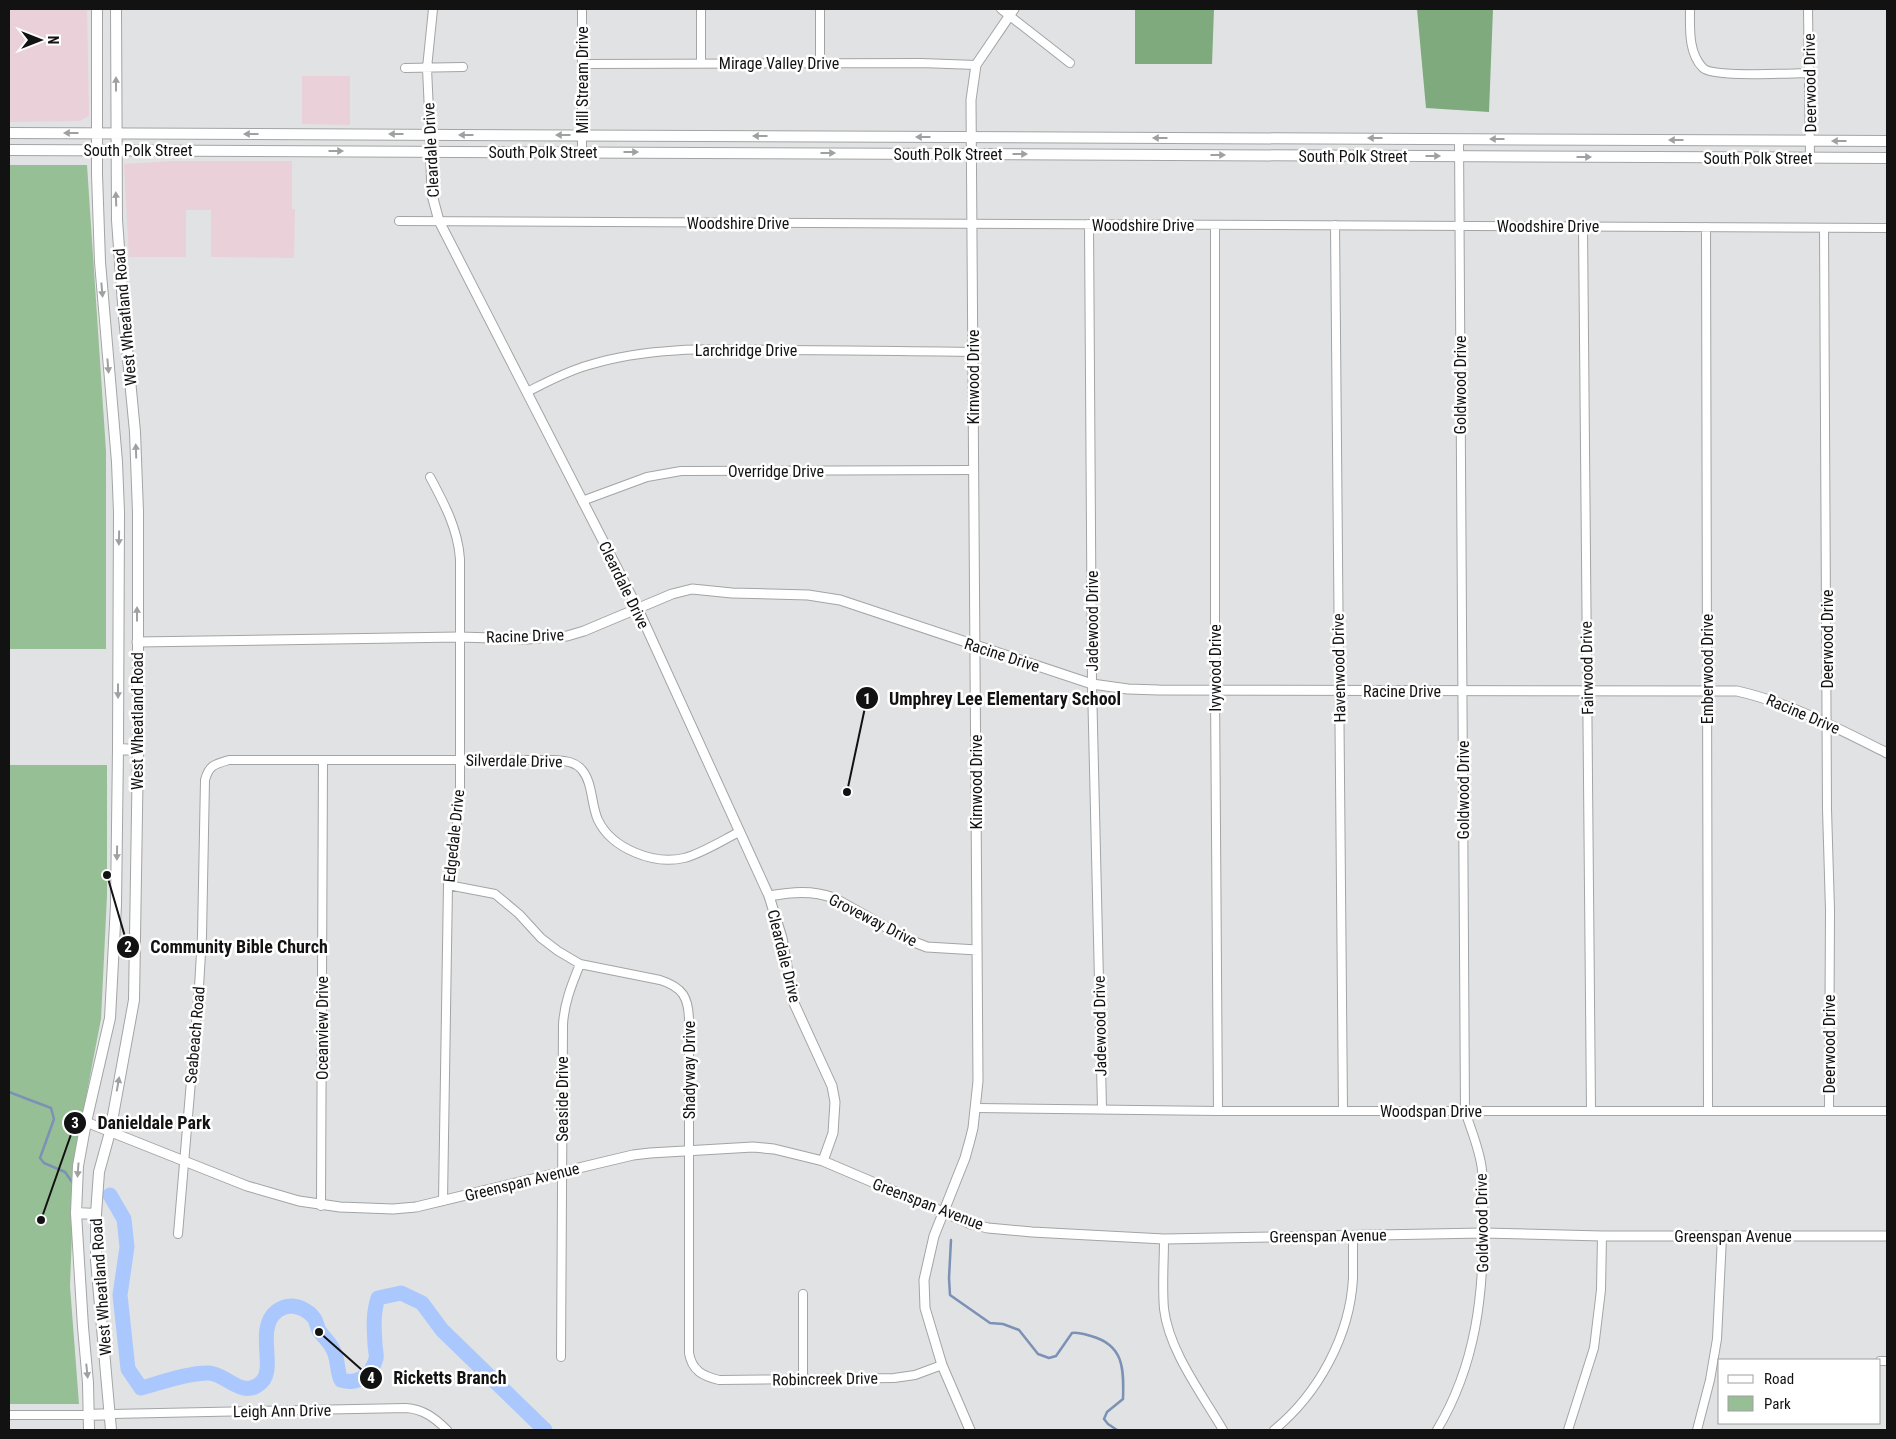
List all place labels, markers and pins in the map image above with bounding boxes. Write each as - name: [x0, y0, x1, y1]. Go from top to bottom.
- callout: Umphrey Lee Elementary School: [854, 682, 1131, 715]
- callout: Community Bible Church: [115, 931, 338, 964]
- callout: Danieldale Park: [63, 1106, 221, 1139]
- callout: Ricketts Branch: [358, 1361, 517, 1394]

